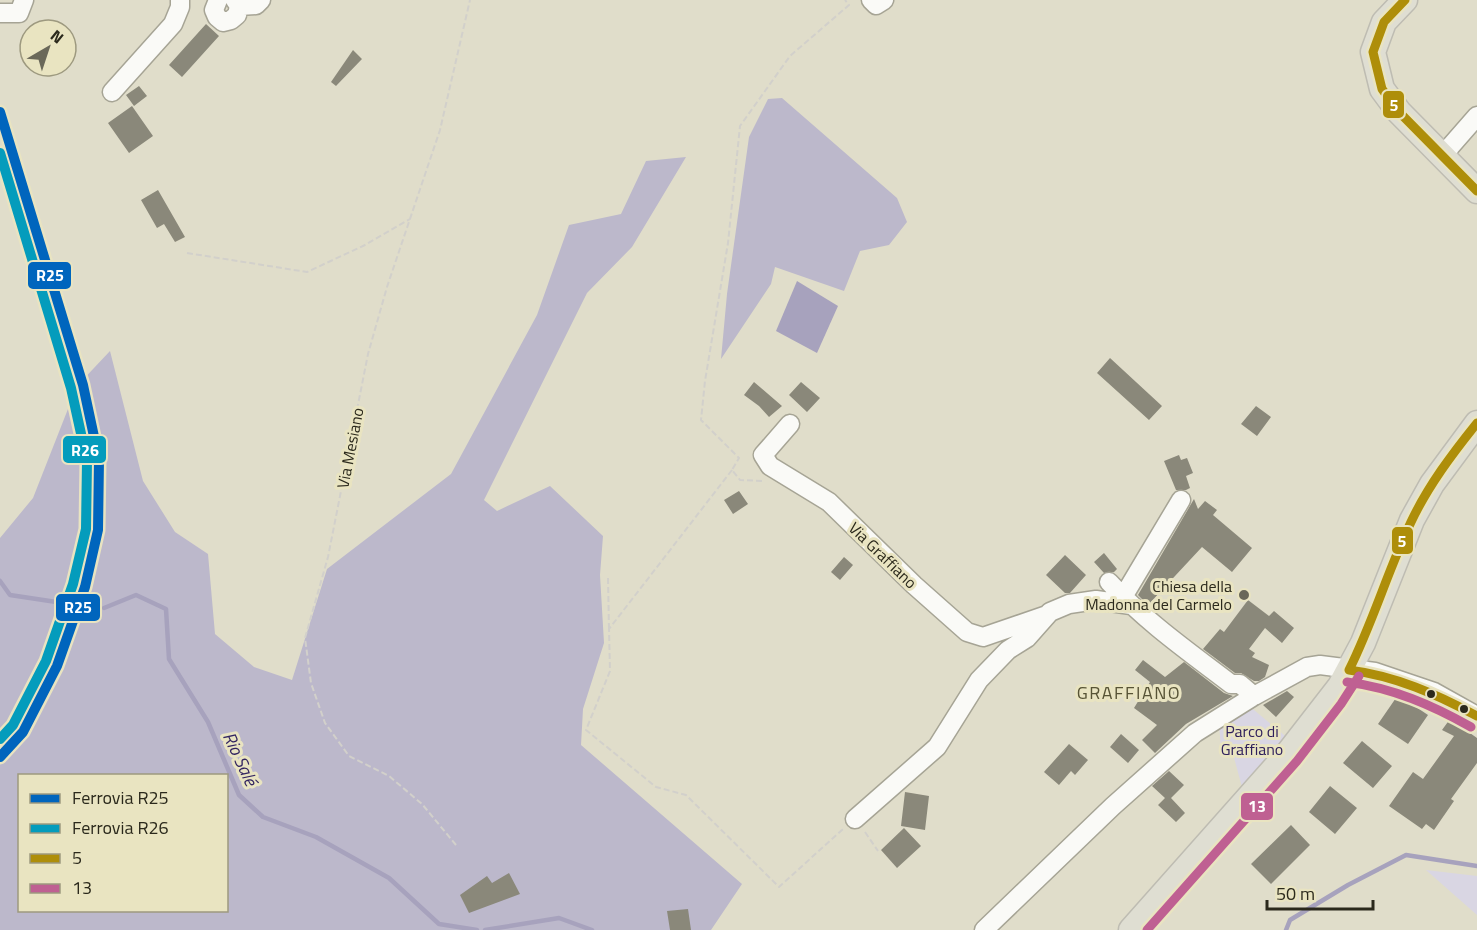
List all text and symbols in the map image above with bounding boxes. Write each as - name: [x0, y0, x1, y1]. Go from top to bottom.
- north arrow: [18, 18, 78, 78]
- text: N: [46, 24, 69, 49]
- line badge: 5: [1382, 90, 1405, 119]
- text: 5: [1390, 93, 1399, 117]
- line badge: R25: [27, 261, 72, 290]
- text: R25: [36, 263, 64, 287]
- street label: Via Mesiano: [330, 406, 370, 490]
- line badge: R26: [62, 435, 107, 464]
- text: R26: [71, 438, 99, 462]
- street label: Via Graffiano: [843, 516, 923, 594]
- line badge: 5: [1391, 526, 1414, 555]
- text: 5: [1398, 529, 1407, 553]
- place label: Chiesa della Madonna del Carmelo: [1085, 574, 1232, 616]
- marker: Chiesa della Madonna del Carmelo: [1237, 588, 1251, 602]
- line badge: R25: [55, 593, 101, 622]
- text: R25: [64, 595, 92, 619]
- district label: GRAFFIANO: [1077, 679, 1181, 706]
- unlabelled marker: [1425, 688, 1437, 700]
- unlabelled marker: [1458, 703, 1470, 715]
- park label: Parco di Graffiano: [1221, 719, 1283, 761]
- water label: Rio Salé: [216, 727, 265, 792]
- legend: [18, 774, 228, 912]
- text: Ferrovia R25: [72, 784, 169, 811]
- line badge: 13: [1240, 792, 1274, 821]
- text: 13: [1248, 794, 1266, 818]
- text: Ferrovia R26: [72, 814, 169, 841]
- text: 5: [72, 844, 82, 871]
- scale bar: [1267, 873, 1374, 911]
- text: 13: [72, 874, 92, 901]
- text: 50 m: [1276, 880, 1315, 907]

